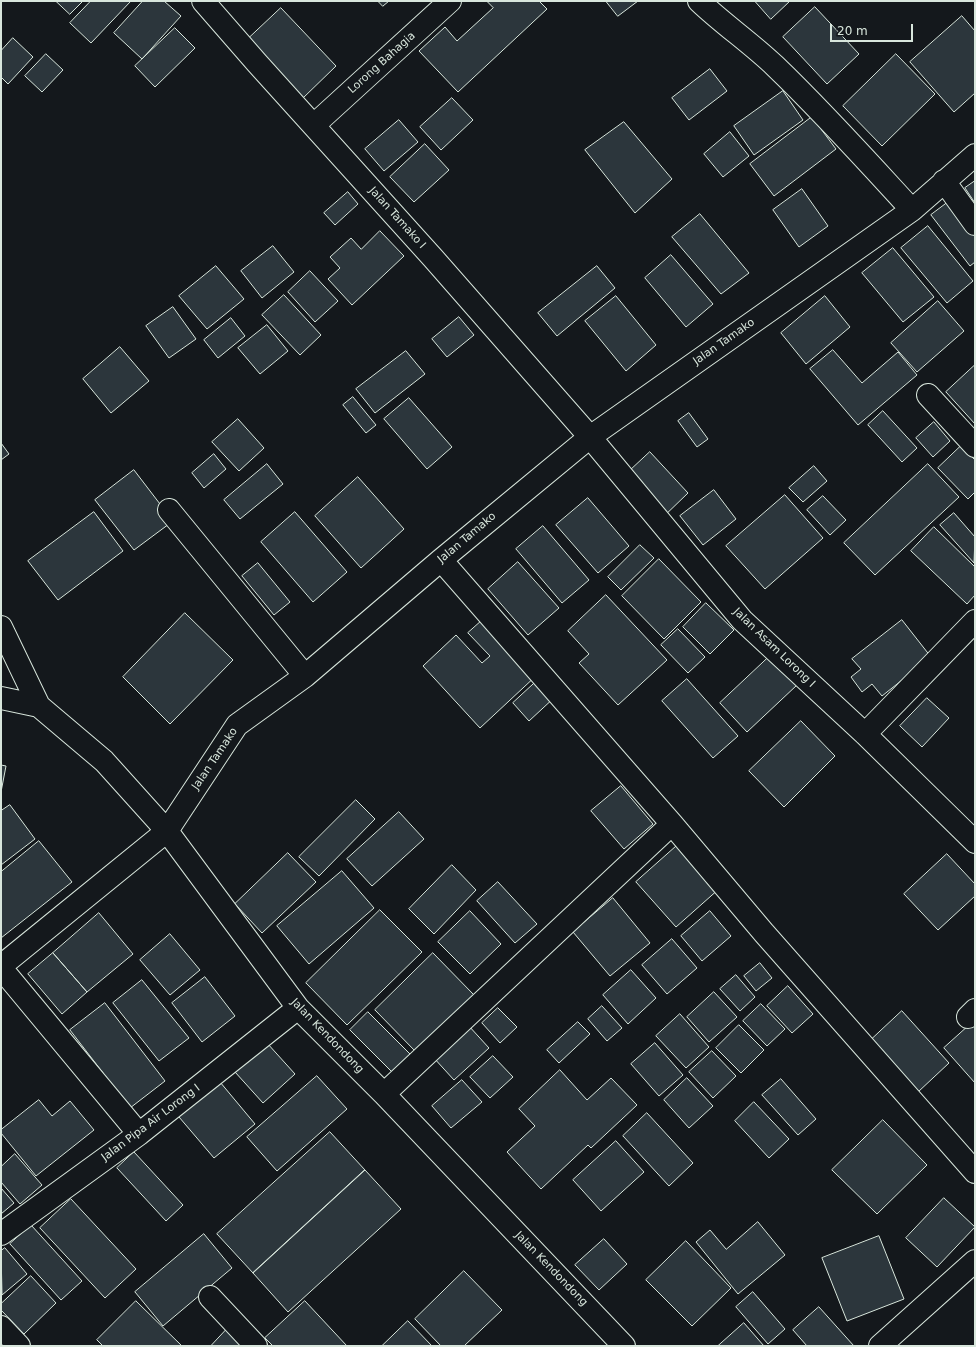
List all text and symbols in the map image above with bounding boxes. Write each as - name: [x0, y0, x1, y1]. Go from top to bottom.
- scale bar: [832, 16, 915, 42]
- text: 20 m: [837, 24, 868, 38]
- street label: Lorong Bahagia: [346, 29, 418, 97]
- street label: Jalan Tamako I: [366, 184, 428, 252]
- street label: Jalan Tamako: [691, 316, 757, 368]
- street label: Jalan Tamako: [435, 510, 499, 566]
- street label: Jalan Asam Lorong I: [730, 605, 818, 691]
- street label: Jalan Tamako: [189, 725, 241, 793]
- street label: Jalan Kendondong: [288, 996, 366, 1076]
- street label: Jalan Pipa Air Lorong I: [99, 1082, 203, 1164]
- street label: Jalan Kendondong: [512, 1229, 590, 1309]

